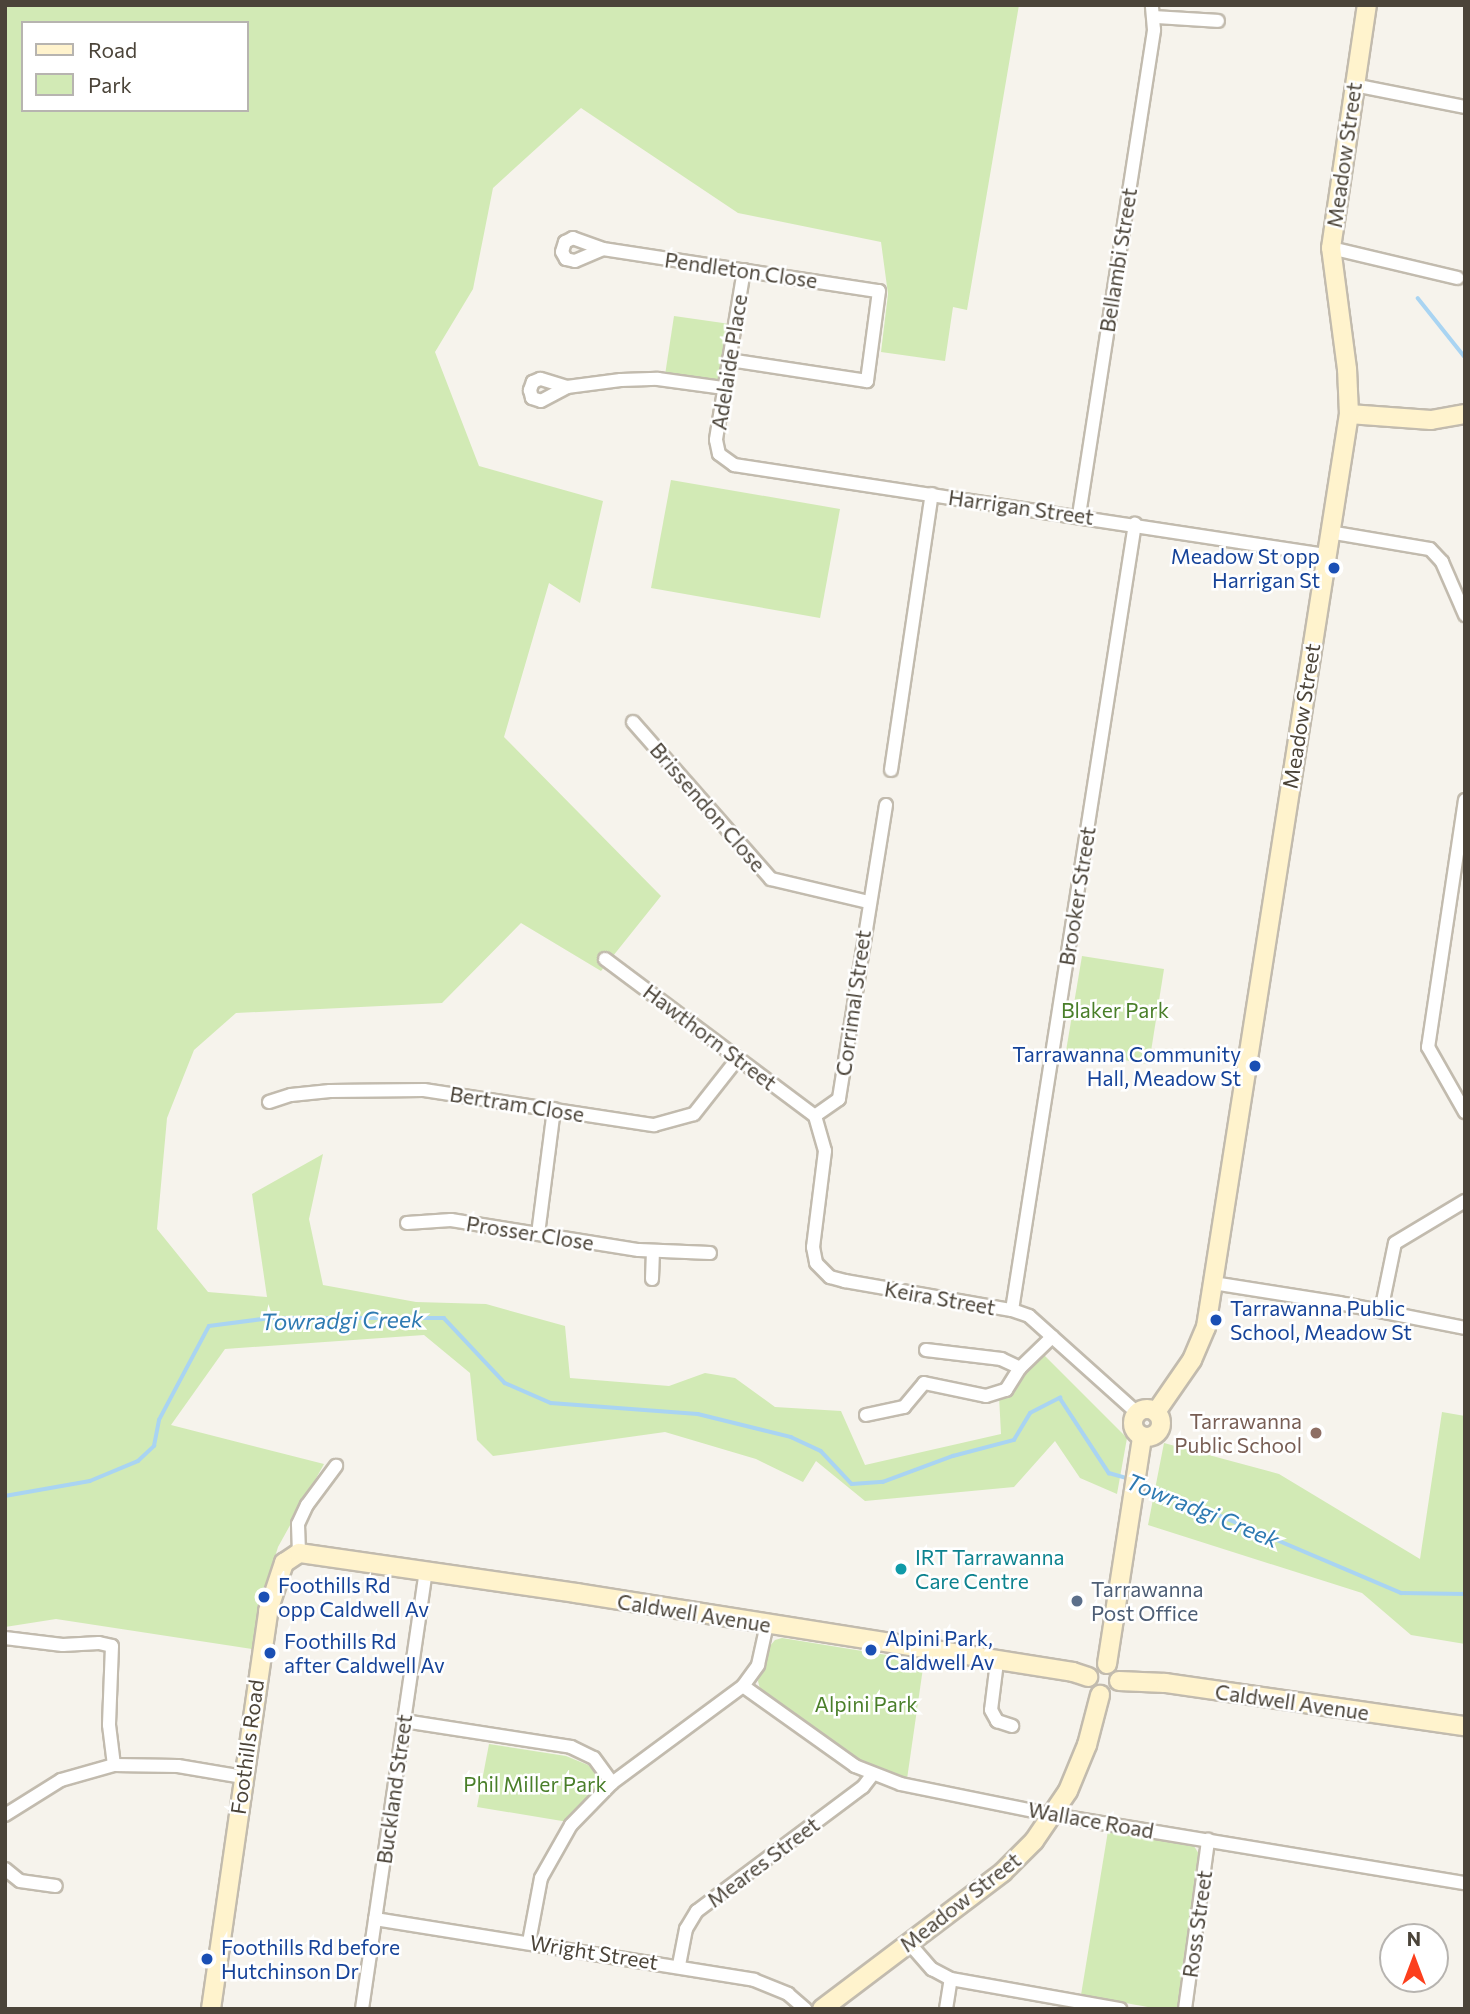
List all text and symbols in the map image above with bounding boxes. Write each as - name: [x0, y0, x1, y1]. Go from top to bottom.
- legend: [21, 21, 248, 112]
- text: Road: [88, 37, 137, 62]
- text: Park: [88, 72, 132, 97]
- street label: Meadow Street: [1321, 81, 1367, 229]
- street label: Bellambi Street: [1094, 186, 1142, 334]
- street label: Pendleton Close: [663, 247, 819, 293]
- street label: Adelaide Place: [706, 292, 752, 432]
- street label: Harrigan Street: [947, 484, 1095, 530]
- place label: Meadow St opp Harrigan St: [1171, 543, 1320, 593]
- marker: Meadow St opp Harrigan St: [1326, 560, 1342, 576]
- street label: Meadow Street: [1277, 642, 1325, 790]
- street label: Brissendon Close: [645, 737, 771, 877]
- street label: Brooker Street: [1054, 825, 1100, 967]
- street label: Corrimal Street: [830, 928, 876, 1078]
- street label: Hawthorn Street: [638, 979, 782, 1095]
- park label: Blaker Park: [1061, 997, 1169, 1023]
- place label: Tarrawanna Community Hall, Meadow St: [1012, 1041, 1241, 1091]
- marker: Tarrawanna Community Hall, Meadow St: [1247, 1058, 1263, 1074]
- street label: Bertram Close: [448, 1081, 586, 1127]
- street label: Prosser Close: [464, 1210, 596, 1256]
- street label: Keira Street: [882, 1276, 998, 1320]
- place label: Tarrawanna Public School, Meadow St: [1230, 1295, 1412, 1345]
- water label: Towradgi Creek: [260, 1305, 424, 1335]
- marker: Tarrawanna Public School, Meadow St: [1208, 1312, 1224, 1328]
- place label: Tarrawanna Public School: [1174, 1408, 1302, 1458]
- marker: Tarrawanna Public School: [1308, 1425, 1324, 1441]
- water label: Towradgi Creek: [1122, 1467, 1284, 1553]
- place label: IRT Tarrawanna Care Centre: [915, 1544, 1065, 1594]
- marker: IRT Tarrawanna Care Centre: [893, 1561, 909, 1577]
- place label: Foothills Rd opp Caldwell Av: [278, 1572, 429, 1622]
- place label: Tarrawanna Post Office: [1091, 1576, 1204, 1626]
- street label: Caldwell Avenue: [615, 1588, 773, 1638]
- marker: Foothills Rd opp Caldwell Av: [256, 1589, 272, 1605]
- marker: Tarrawanna Post Office: [1069, 1593, 1085, 1609]
- place label: Alpini Park, Caldwell Av: [885, 1625, 994, 1675]
- place label: Foothills Rd after Caldwell Av: [284, 1628, 445, 1678]
- marker: Alpini Park, Caldwell Av: [863, 1642, 879, 1658]
- marker: Foothills Rd after Caldwell Av: [262, 1645, 278, 1661]
- street label: Foothills Road: [225, 1678, 269, 1816]
- street label: Caldwell Avenue: [1213, 1679, 1371, 1725]
- park label: Alpini Park: [814, 1691, 918, 1717]
- street label: Buckland Street: [371, 1713, 417, 1865]
- park label: Phil Miller Park: [463, 1771, 607, 1797]
- street label: Wallace Road: [1026, 1797, 1156, 1843]
- street label: Meares Street: [702, 1812, 824, 1912]
- street label: Meadow Street: [894, 1847, 1026, 1957]
- street label: Ross Street: [1177, 1869, 1217, 1979]
- north arrow: [1379, 1923, 1449, 1993]
- text: N: [1407, 1927, 1421, 1950]
- street label: Wright Street: [528, 1929, 660, 1975]
- place label: Foothills Rd before Hutchinson Dr: [221, 1934, 400, 1984]
- marker: Foothills Rd before Hutchinson Dr: [199, 1951, 215, 1967]

